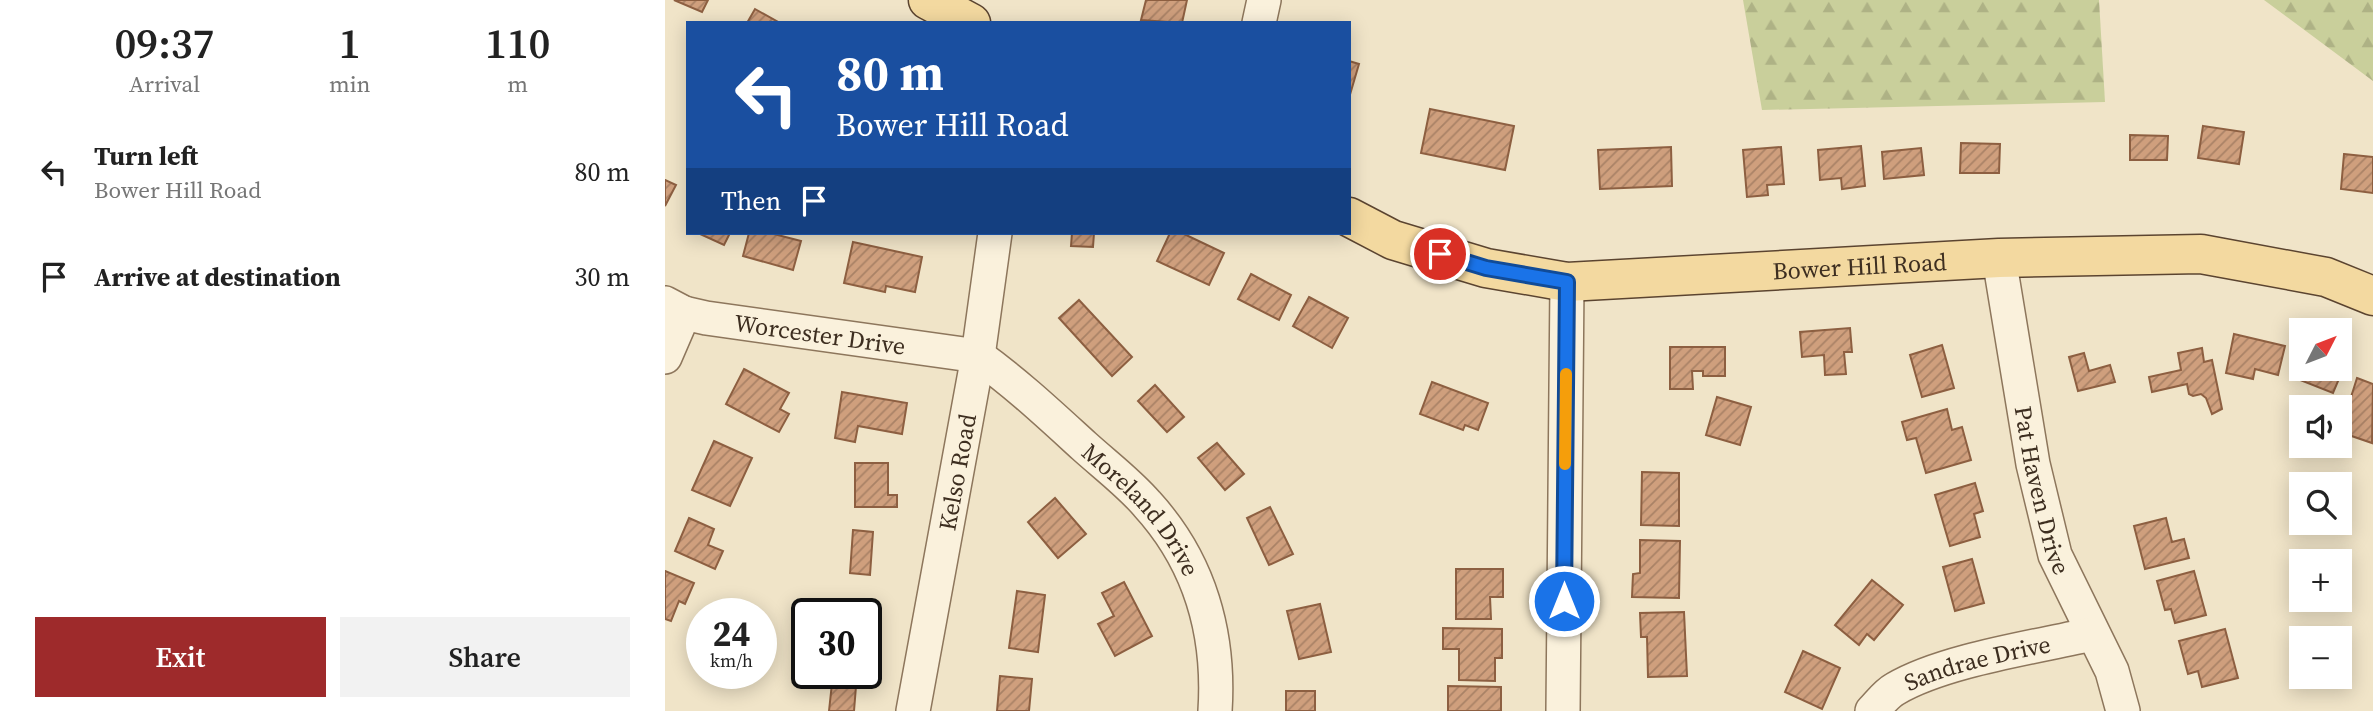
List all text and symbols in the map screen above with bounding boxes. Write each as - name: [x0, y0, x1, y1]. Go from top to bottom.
- text: 09:37: [114, 14, 214, 72]
- text: 1: [339, 14, 361, 72]
- text: 110: [485, 14, 550, 72]
- text: 80 m: [836, 39, 944, 106]
- icon: left: [721, 49, 812, 140]
- text: Arrival: [129, 68, 200, 100]
- text: min: [329, 68, 370, 100]
- text: m: [507, 68, 528, 100]
- text: Bower Hill Road: [836, 103, 1069, 147]
- text: Turn left: [94, 138, 198, 174]
- icon: left: [35, 153, 73, 191]
- text: 80 m: [575, 154, 630, 190]
- text: Bower Hill Road: [94, 174, 261, 206]
- icon: arrive: [795, 182, 833, 220]
- text: Then: [721, 183, 781, 219]
- pin: [1410, 224, 1470, 284]
- icon: arrive: [1421, 235, 1459, 273]
- street label: Bower Hill Road: [1772, 244, 1948, 287]
- icon: arrive: [35, 258, 73, 296]
- text: Arrive at destination: [94, 259, 341, 295]
- text: 30 m: [575, 259, 630, 295]
- street label: Worcester Drive: [732, 306, 908, 362]
- north arrow: [2289, 318, 2352, 382]
- map controls: [2289, 318, 2352, 689]
- button: sound: [2289, 395, 2352, 458]
- street label: Pat Haven Drive: [2007, 403, 2078, 580]
- street label: Kelso Road: [930, 410, 984, 533]
- street label: Moreland Drive: [1075, 435, 1208, 581]
- button: search: [2289, 472, 2352, 535]
- button: +: [2289, 549, 2352, 612]
- position arrow: [1527, 564, 1601, 638]
- speed limit sign: 30: [791, 598, 882, 689]
- text: 24: [713, 610, 750, 658]
- button: Exit: [35, 617, 326, 697]
- button: Share: [340, 617, 630, 697]
- button: −: [2289, 626, 2352, 689]
- street label: Sandrae Drive: [1898, 627, 2053, 698]
- text: km/h: [710, 648, 753, 673]

